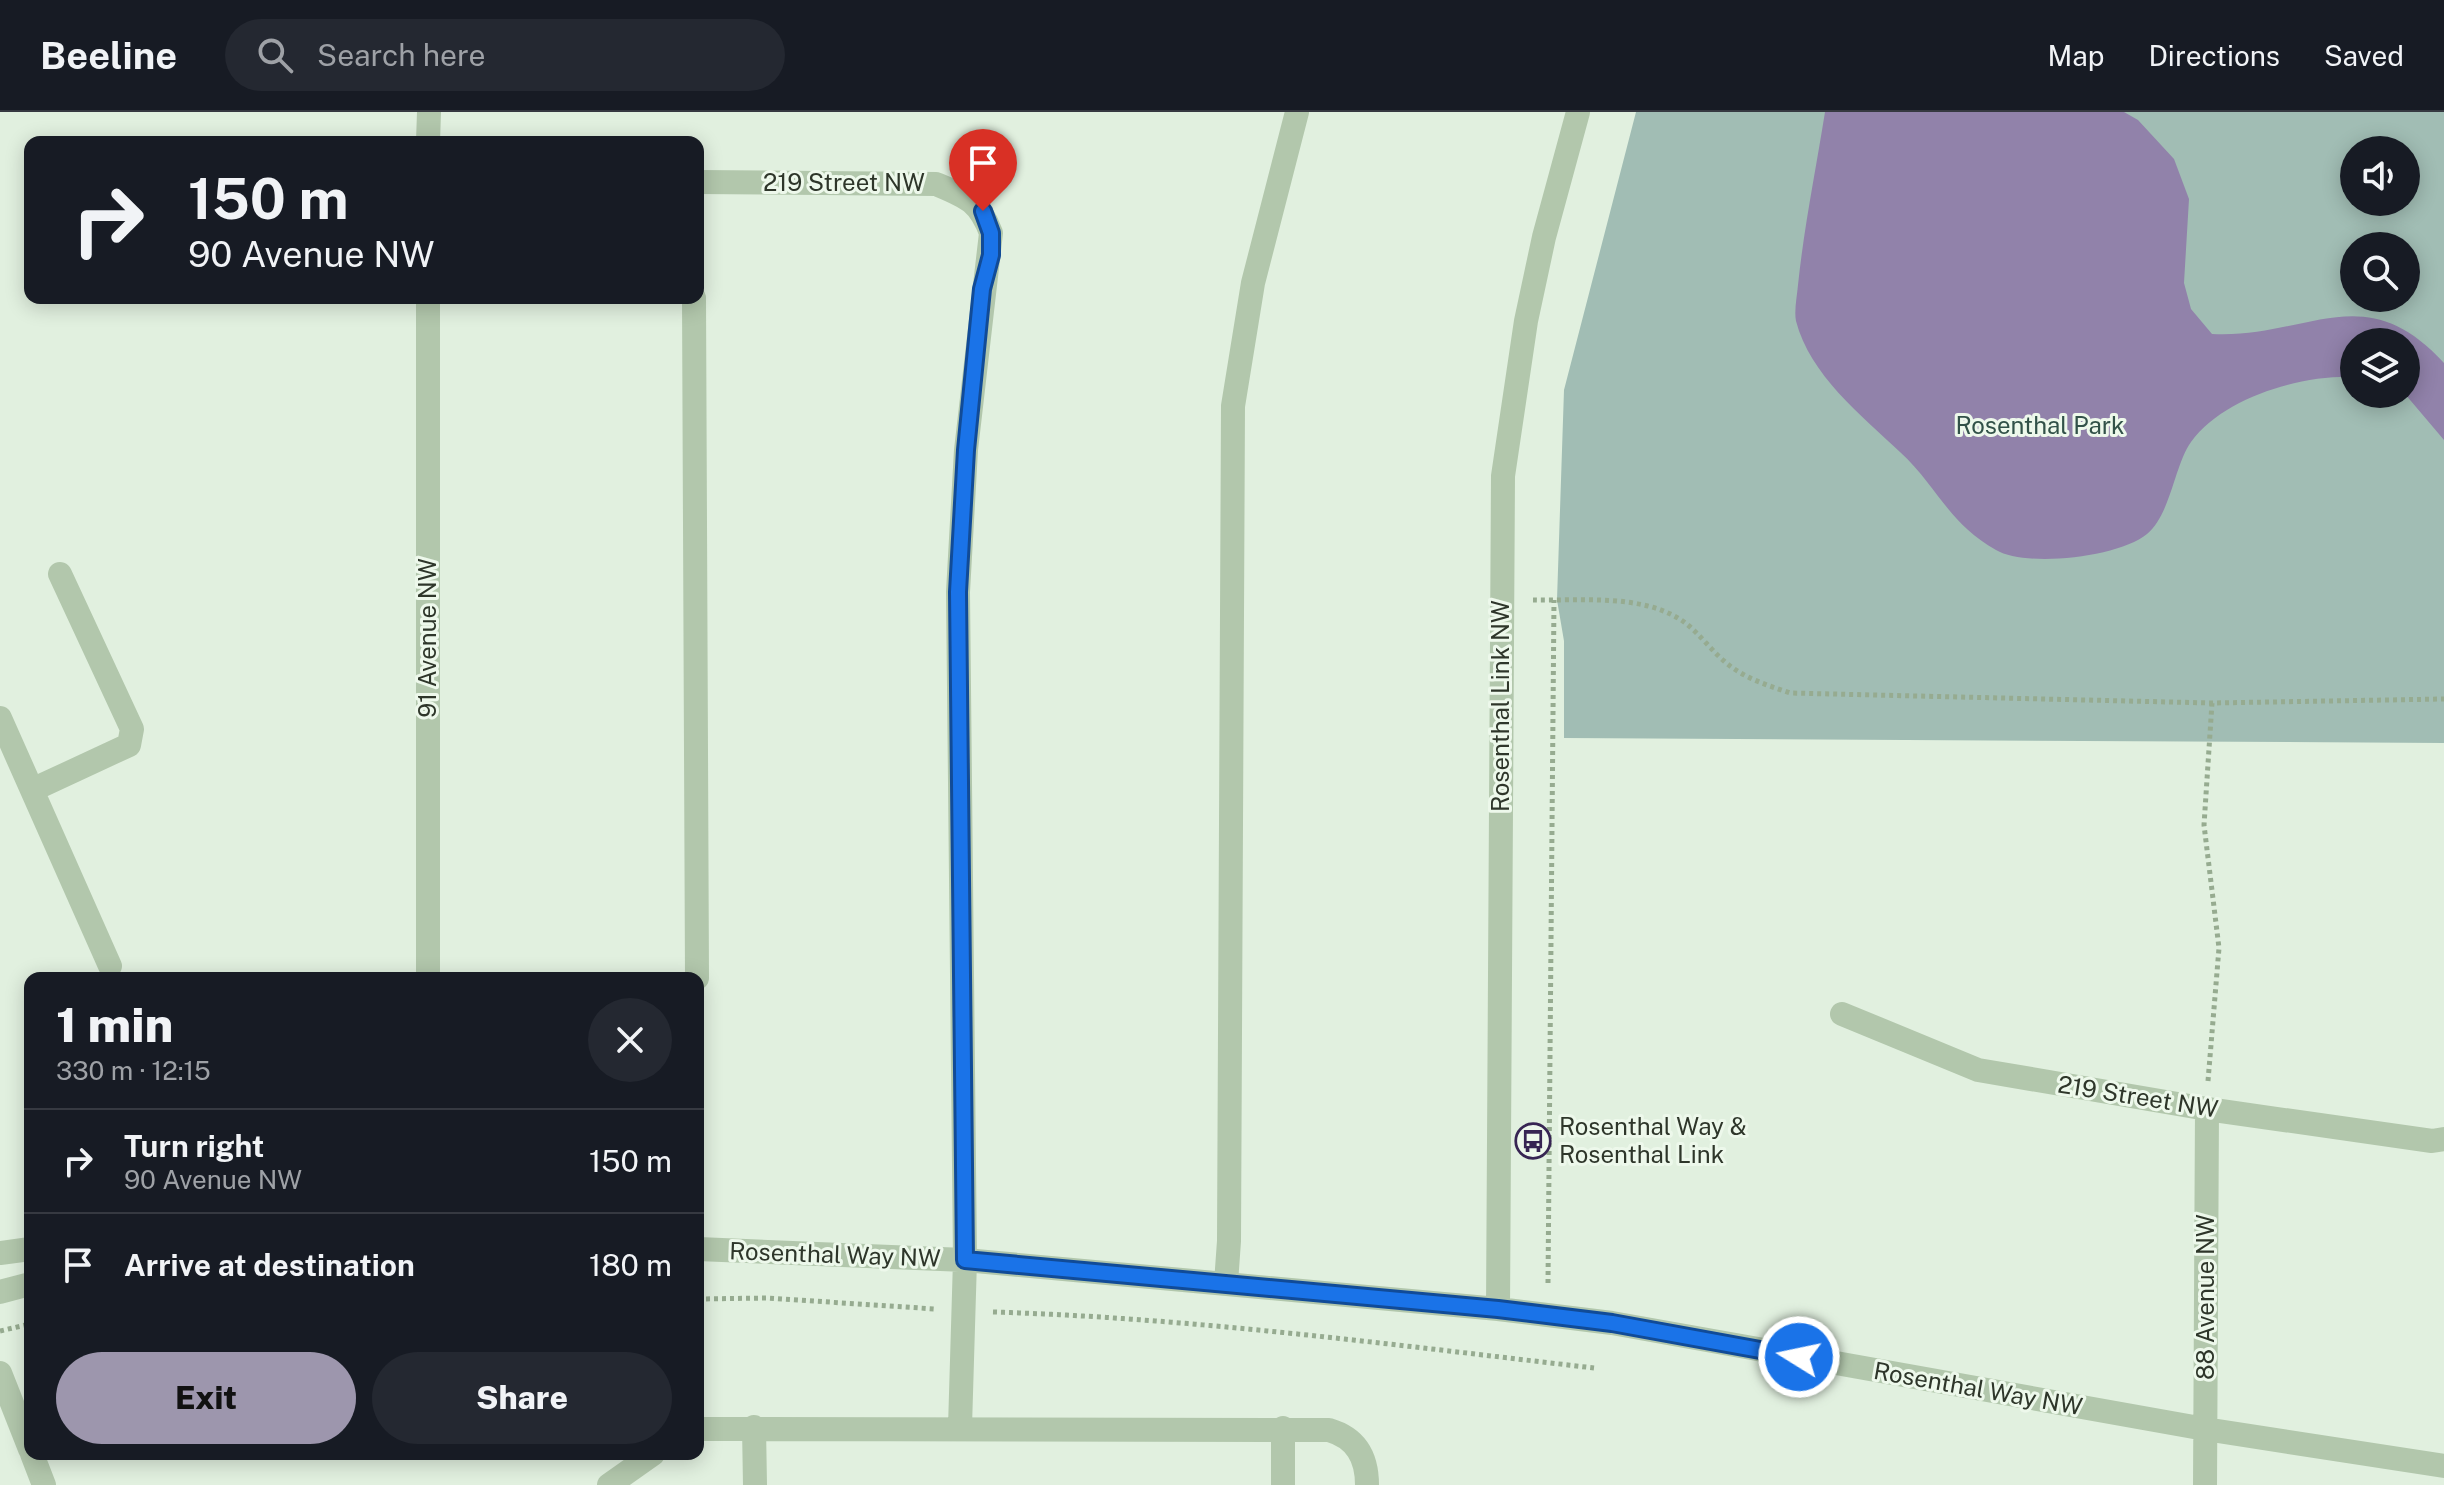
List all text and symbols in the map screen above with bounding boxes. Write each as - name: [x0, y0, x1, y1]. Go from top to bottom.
- search box: [225, 19, 785, 91]
- text: Beeline: [40, 33, 177, 78]
- icon: search: [253, 33, 297, 77]
- text: Search here: [317, 37, 486, 73]
- text: Map: [2048, 39, 2104, 72]
- text: Directions: [2148, 39, 2280, 72]
- text: Saved: [2324, 39, 2404, 72]
- pin: [949, 129, 1017, 211]
- map controls: [2340, 136, 2420, 408]
- button: sound: [2340, 136, 2420, 216]
- icon: arrive: [961, 141, 1005, 185]
- text: 150 m: [188, 166, 349, 232]
- icon: right: [56, 168, 160, 272]
- street label: 219 Street NW: [763, 168, 925, 196]
- button: search: [2340, 232, 2420, 312]
- text: 90 Avenue NW: [188, 233, 435, 275]
- button: layers: [2340, 328, 2420, 408]
- park label: Rosenthal Park: [1955, 411, 2125, 439]
- street label: 91 Avenue NW: [413, 558, 441, 718]
- street label: Rosenthal Link NW: [1486, 600, 1514, 812]
- text: 1 min: [56, 996, 173, 1053]
- button: close: [588, 998, 672, 1082]
- text: 330 m · 12:15: [56, 1055, 211, 1086]
- street label: 219 Street NW: [2056, 1070, 2220, 1123]
- place label: Rosenthal Way & Rosenthal Link: [1559, 1112, 1747, 1168]
- bus stop icon: Rosenthal Way & Rosenthal Link: [1514, 1122, 1552, 1160]
- text: Turn right: [124, 1128, 264, 1164]
- icon: right: [56, 1139, 100, 1183]
- text: 150 m: [589, 1143, 672, 1179]
- text: 90 Avenue NW: [124, 1164, 302, 1195]
- street label: 88 Avenue NW: [2191, 1214, 2219, 1380]
- street label: Rosenthal Way NW: [729, 1236, 941, 1272]
- icon: arrive: [56, 1243, 100, 1287]
- text: Arrive at destination: [124, 1247, 415, 1283]
- text: 180 m: [589, 1247, 672, 1283]
- position arrow: [1757, 1315, 1841, 1399]
- button: Exit: [56, 1352, 356, 1444]
- button: Share: [372, 1352, 672, 1444]
- street label: Rosenthal Way NW: [1872, 1356, 2085, 1420]

